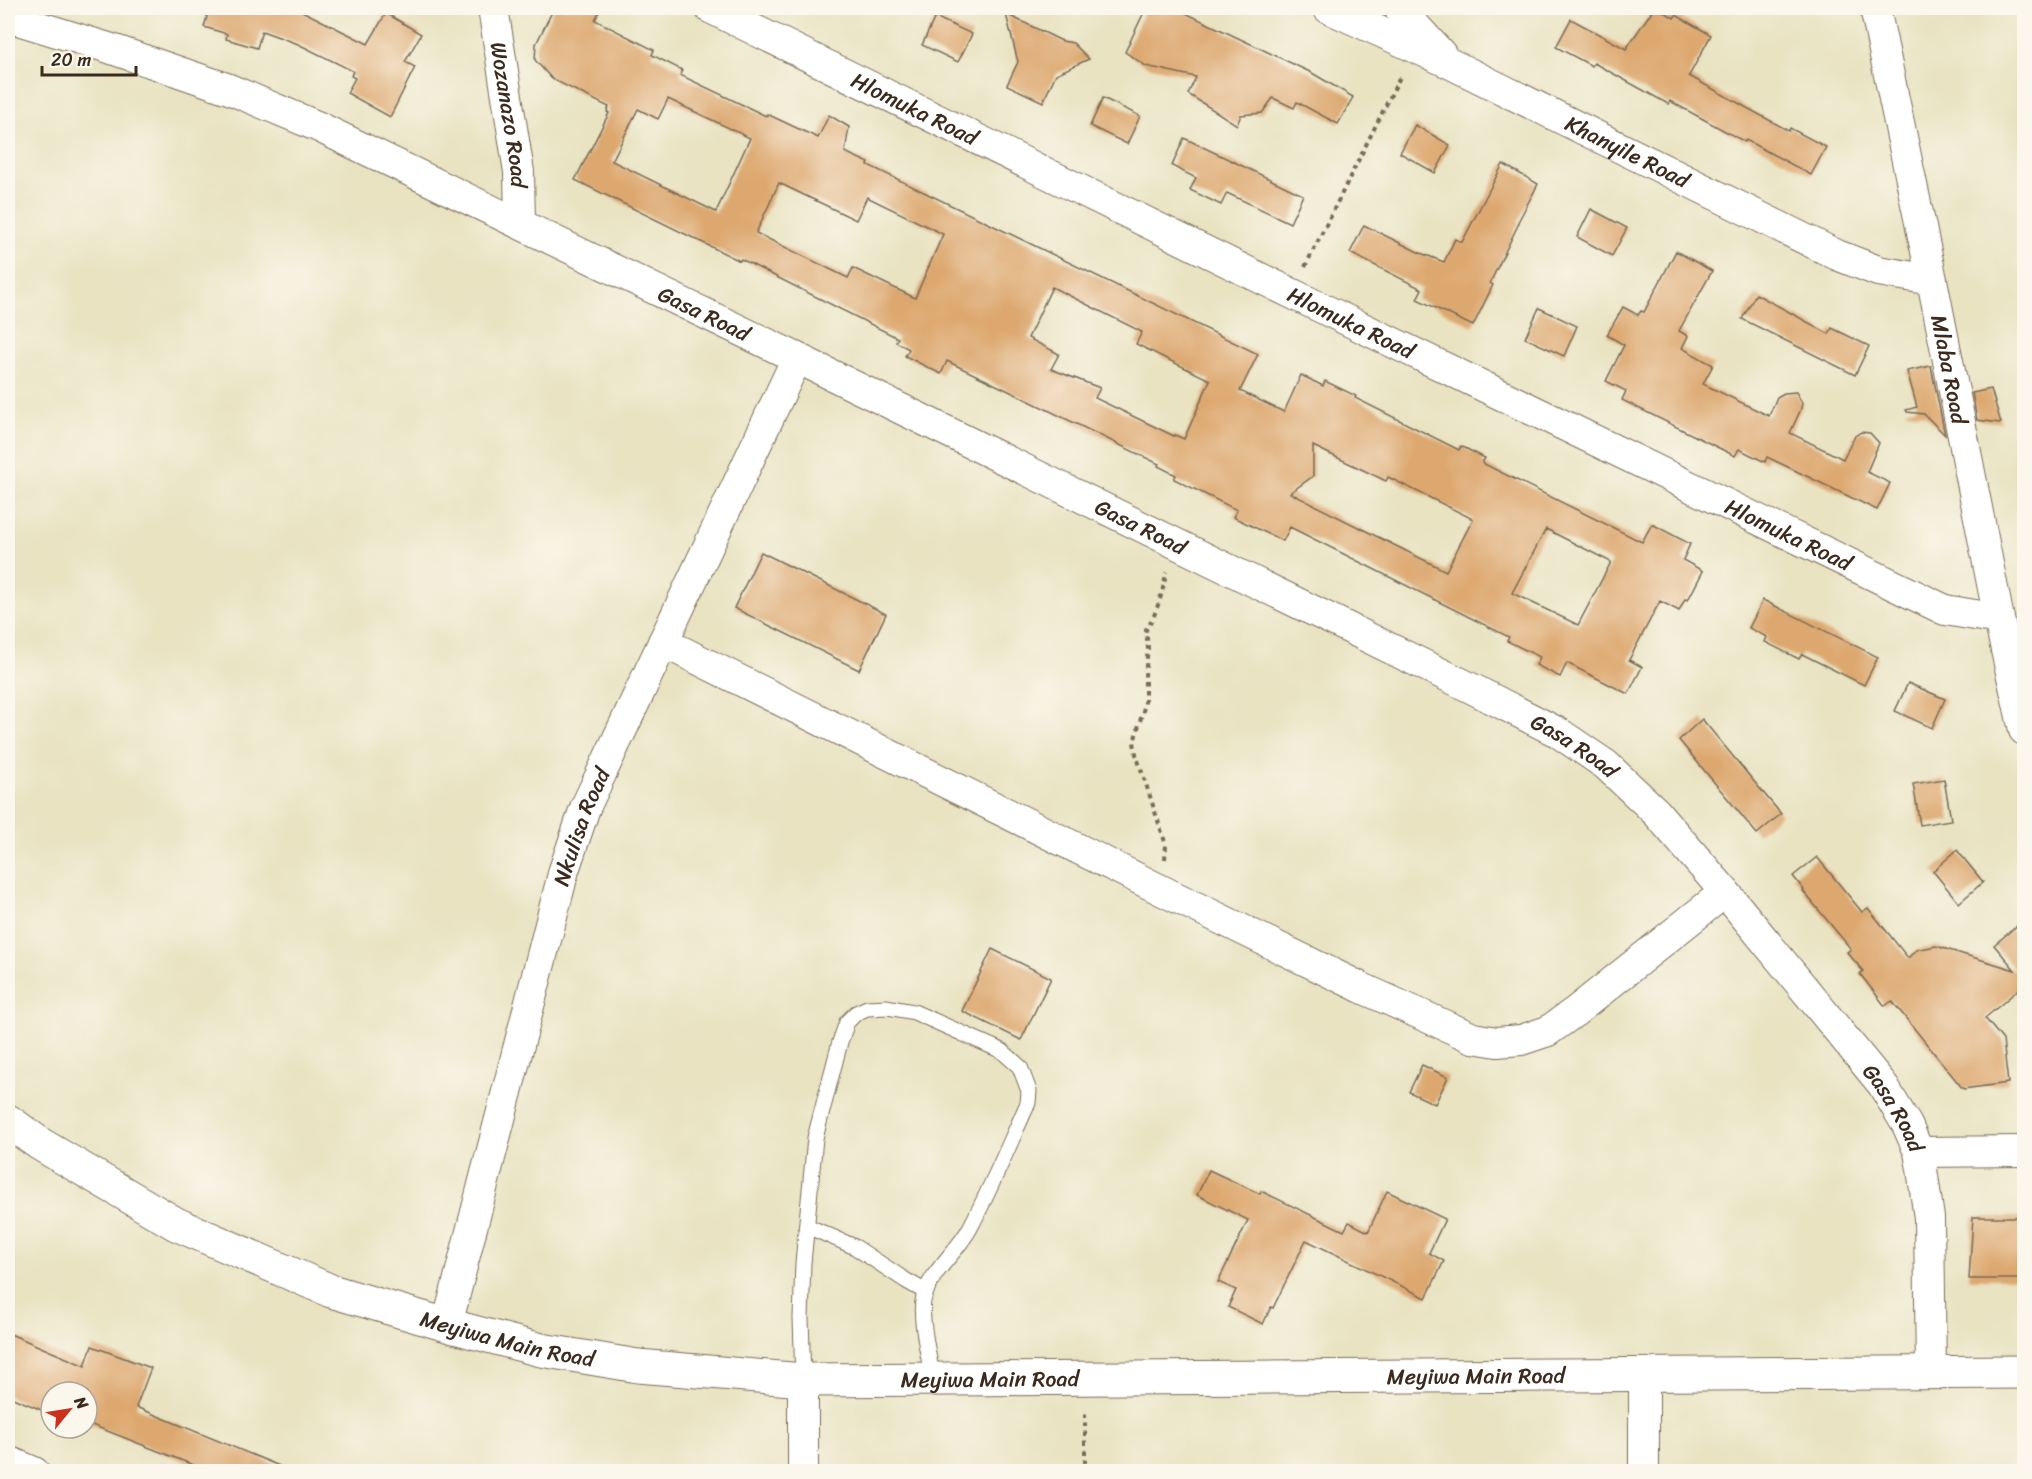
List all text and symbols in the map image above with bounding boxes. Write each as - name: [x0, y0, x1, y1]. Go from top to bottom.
- scale bar: [42, 39, 136, 77]
- street label: Wozanazo Road: [479, 39, 538, 189]
- text: 20 m: [51, 44, 91, 76]
- street label: Hlomuka Road: [844, 61, 986, 157]
- street label: Khanyile Road: [1558, 104, 1698, 200]
- street label: Gasa Road: [651, 275, 758, 353]
- street label: Hlomuka Road: [1280, 275, 1422, 371]
- street label: Mlaba Road: [1919, 311, 1979, 429]
- street label: Hlomuka Road: [1718, 487, 1860, 583]
- street label: Gasa Road: [1088, 488, 1195, 567]
- street label: Gasa Road: [1524, 703, 1629, 789]
- street label: Nkulisa Road: [542, 760, 622, 890]
- street label: Gasa Road: [1852, 1054, 1936, 1160]
- street label: Meyiwa Main Road: [415, 1299, 599, 1379]
- street label: Meyiwa Main Road: [1387, 1356, 1567, 1396]
- street label: Meyiwa Main Road: [901, 1359, 1081, 1399]
- north arrow: [39, 1380, 99, 1440]
- text: N: [66, 1390, 97, 1416]

